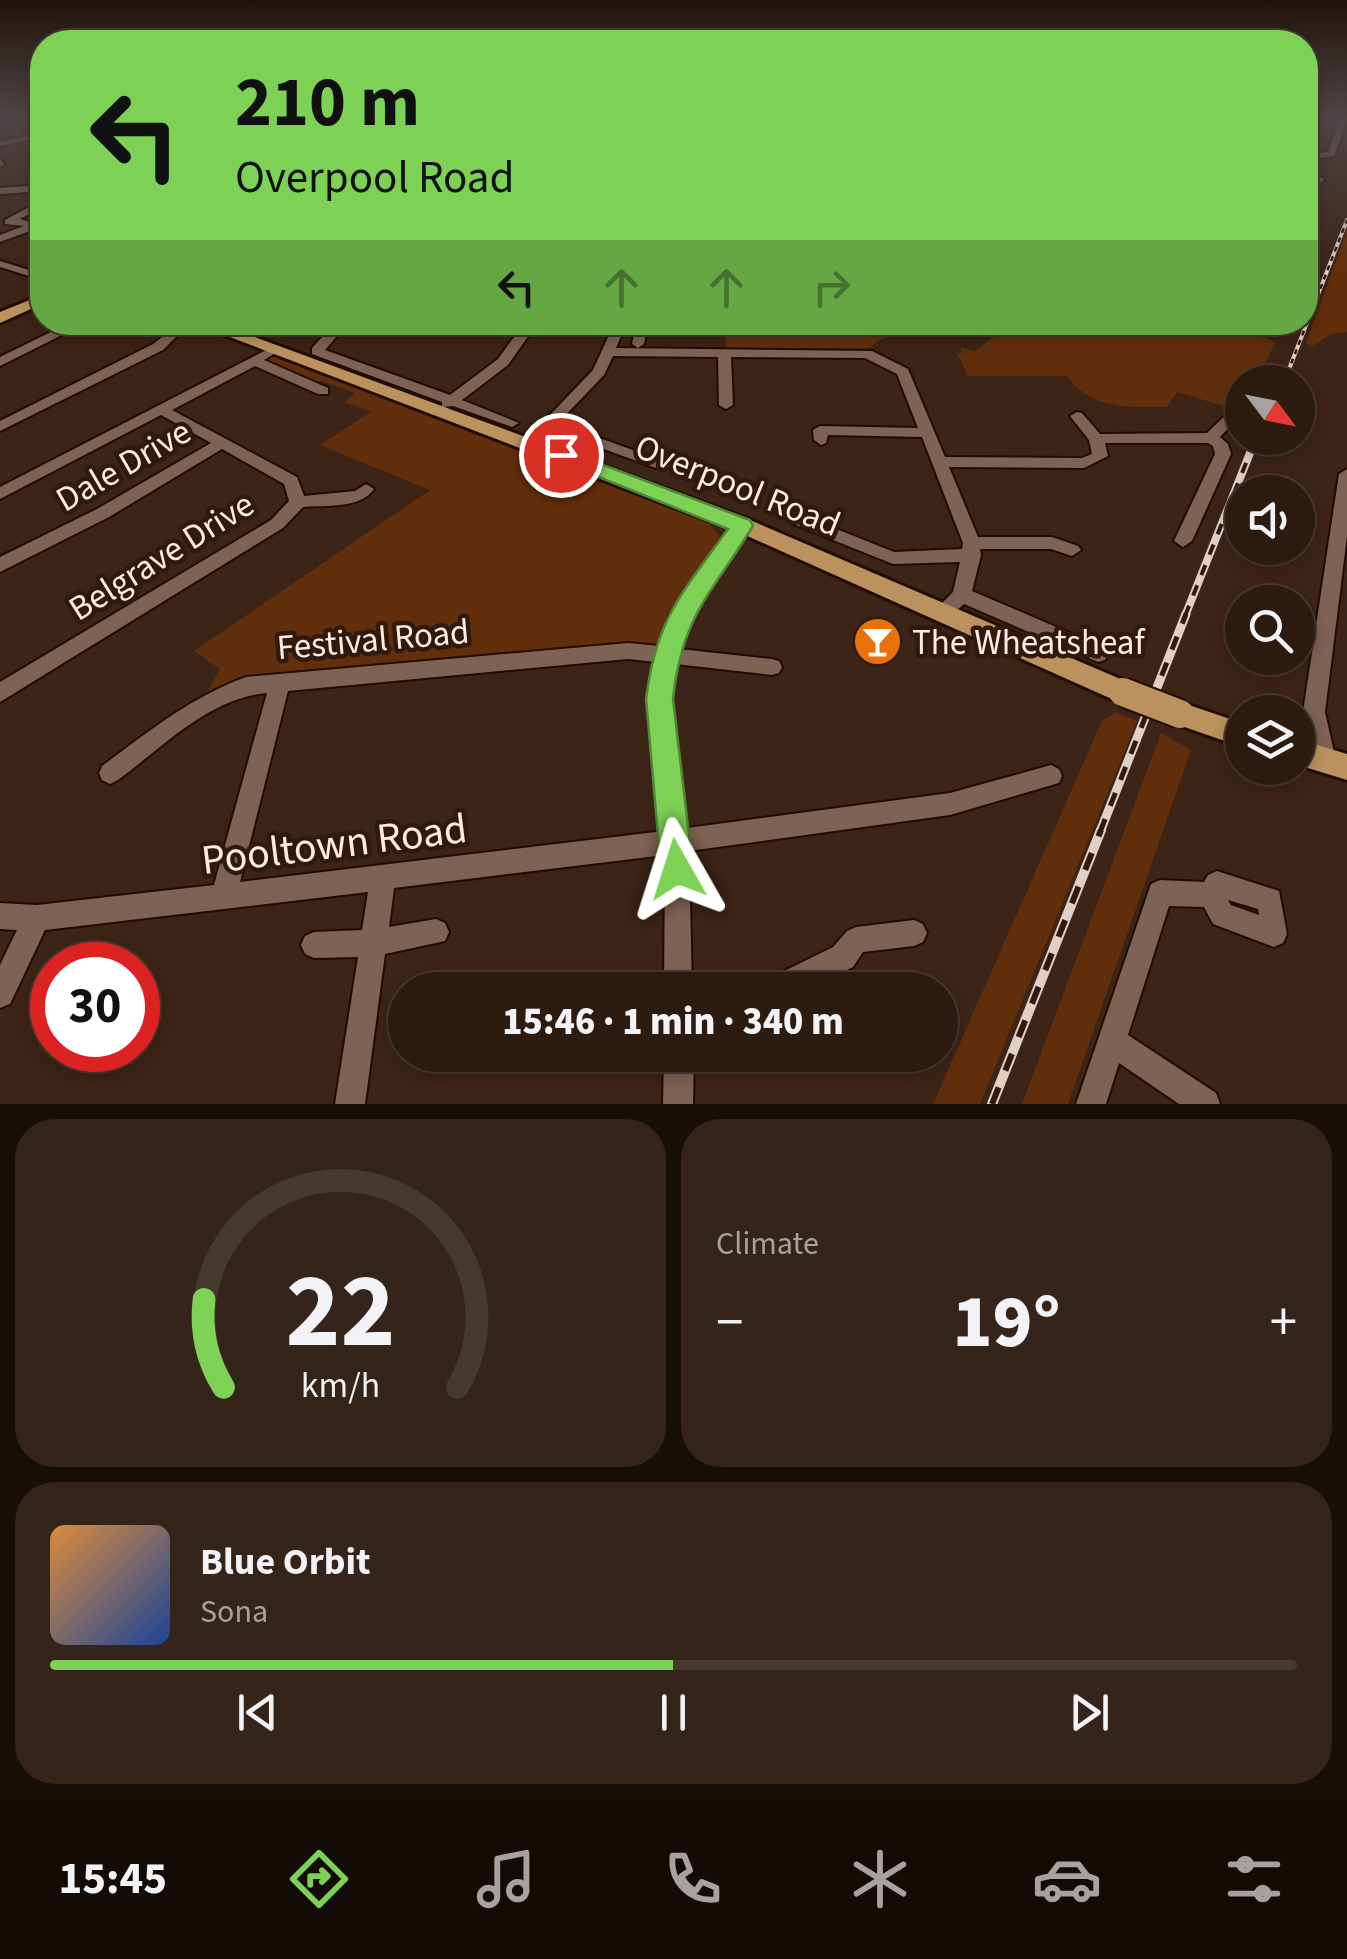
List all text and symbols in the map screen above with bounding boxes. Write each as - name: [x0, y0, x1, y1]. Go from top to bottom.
- text: 210 m: [235, 53, 420, 153]
- icon: left: [70, 70, 200, 200]
- text: Overpool Road: [235, 146, 514, 210]
- icon: left: [489, 260, 544, 315]
- icon: ahead: [594, 260, 649, 315]
- icon: ahead: [699, 260, 754, 315]
- icon: right: [804, 260, 859, 315]
- north arrow: [1225, 365, 1315, 455]
- map controls: [1225, 365, 1315, 785]
- street label: Dale Drive: [47, 407, 200, 525]
- pin: [519, 413, 604, 498]
- street label: Overpool Road: [627, 422, 848, 550]
- icon: arrive: [534, 428, 589, 483]
- button: sound: [1225, 475, 1315, 565]
- street label: Belgrave Drive: [59, 480, 264, 634]
- button: search: [1225, 585, 1315, 675]
- street label: Festival Road: [275, 607, 471, 673]
- bar icon: The Wheatsheaf: [851, 616, 903, 668]
- place label: The Wheatsheaf: [912, 618, 1146, 668]
- button: layers: [1225, 695, 1315, 785]
- street label: Pooltown Road: [198, 799, 470, 891]
- position arrow: [625, 817, 729, 921]
- speed limit sign: 30: [30, 942, 160, 1072]
- text: 15:46 · 1 min · 340 m: [502, 995, 844, 1049]
- text: Climate: [716, 1221, 819, 1267]
- text: 22: [286, 1239, 395, 1387]
- text: 19°: [953, 1269, 1060, 1376]
- text: −: [716, 1284, 743, 1362]
- text: +: [1270, 1284, 1297, 1362]
- text: km/h: [301, 1360, 380, 1411]
- text: Blue Orbit: [200, 1535, 371, 1589]
- text: Sona: [200, 1589, 268, 1635]
- icon: previous: [230, 1685, 285, 1740]
- icon: pause: [646, 1685, 701, 1740]
- icon: next: [1062, 1685, 1117, 1740]
- icon: directions: [284, 1844, 354, 1914]
- icon: music: [471, 1844, 541, 1914]
- icon: phone: [658, 1844, 728, 1914]
- icon: climate: [845, 1844, 915, 1914]
- icon: car: [1032, 1844, 1102, 1914]
- icon: filters: [1219, 1844, 1289, 1914]
- text: 15:45: [58, 1847, 167, 1911]

